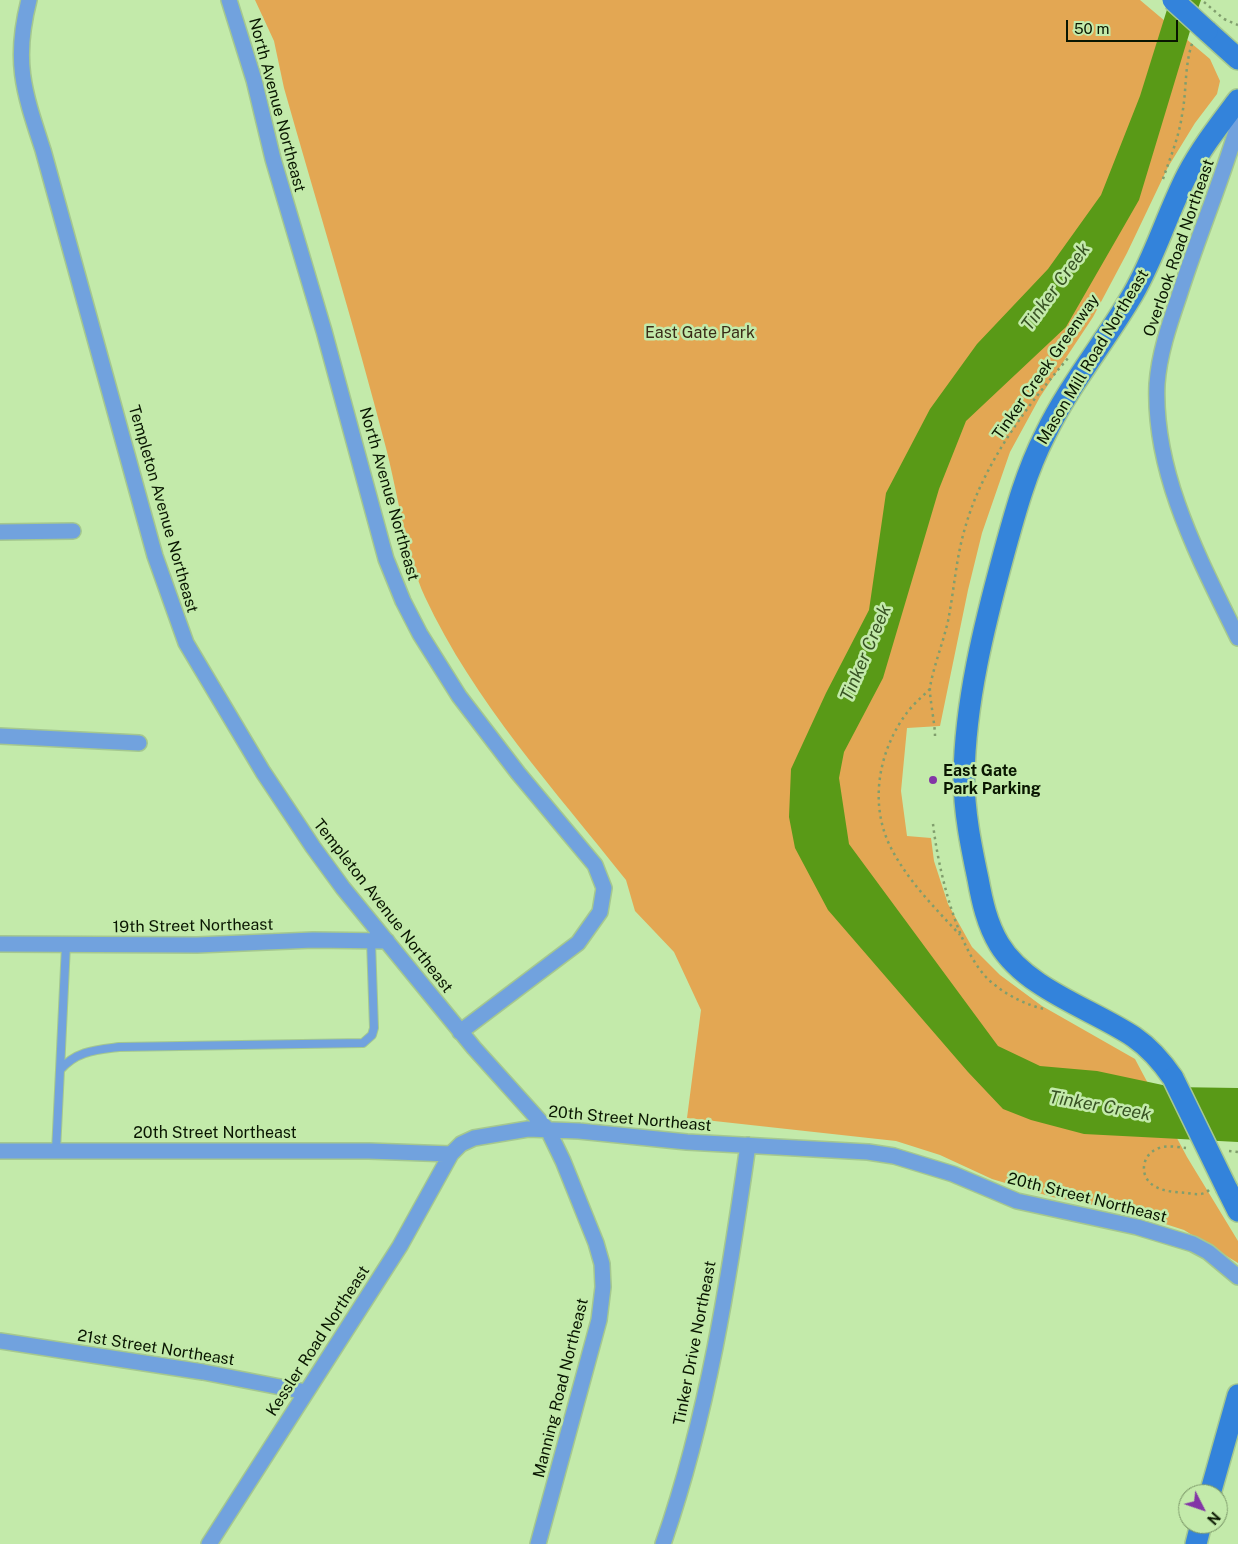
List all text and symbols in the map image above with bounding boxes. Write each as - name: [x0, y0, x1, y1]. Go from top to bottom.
- scale bar: [1068, 10, 1180, 42]
- street label: North Avenue Northeast: [244, 16, 310, 194]
- text: 50 m: [1074, 20, 1109, 37]
- street label: Overlook Road Northeast: [1140, 157, 1218, 339]
- water label: Tinker Creek: [1017, 239, 1095, 335]
- street label: Mason Mill Road Northeast: [1033, 266, 1153, 448]
- street label: Tinker Creek Greenway: [988, 291, 1104, 443]
- park label: East Gate Park: [645, 323, 755, 343]
- street label: Templeton Avenue Northeast: [124, 403, 202, 615]
- street label: North Avenue Northeast: [355, 405, 423, 583]
- water label: Tinker Creek: [836, 601, 896, 705]
- place label: East Gate Park Parking: [943, 761, 1041, 799]
- marker: East Gate Park Parking: [927, 774, 939, 786]
- street label: Templeton Avenue Northeast: [309, 815, 457, 997]
- street label: 19th Street Northeast: [112, 915, 274, 937]
- water label: Tinker Creek: [1047, 1086, 1153, 1126]
- street label: 20th Street Northeast: [548, 1102, 712, 1136]
- street label: 20th Street Northeast: [133, 1123, 297, 1143]
- street label: 20th Street Northeast: [1005, 1169, 1169, 1227]
- street label: Tinker Drive Northeast: [670, 1259, 720, 1427]
- street label: Kessler Road Northeast: [262, 1262, 374, 1420]
- street label: Manning Road Northeast: [529, 1296, 593, 1480]
- street label: 21st Street Northeast: [76, 1326, 236, 1370]
- north arrow: [1178, 1484, 1228, 1534]
- text: N: [1204, 1509, 1223, 1528]

